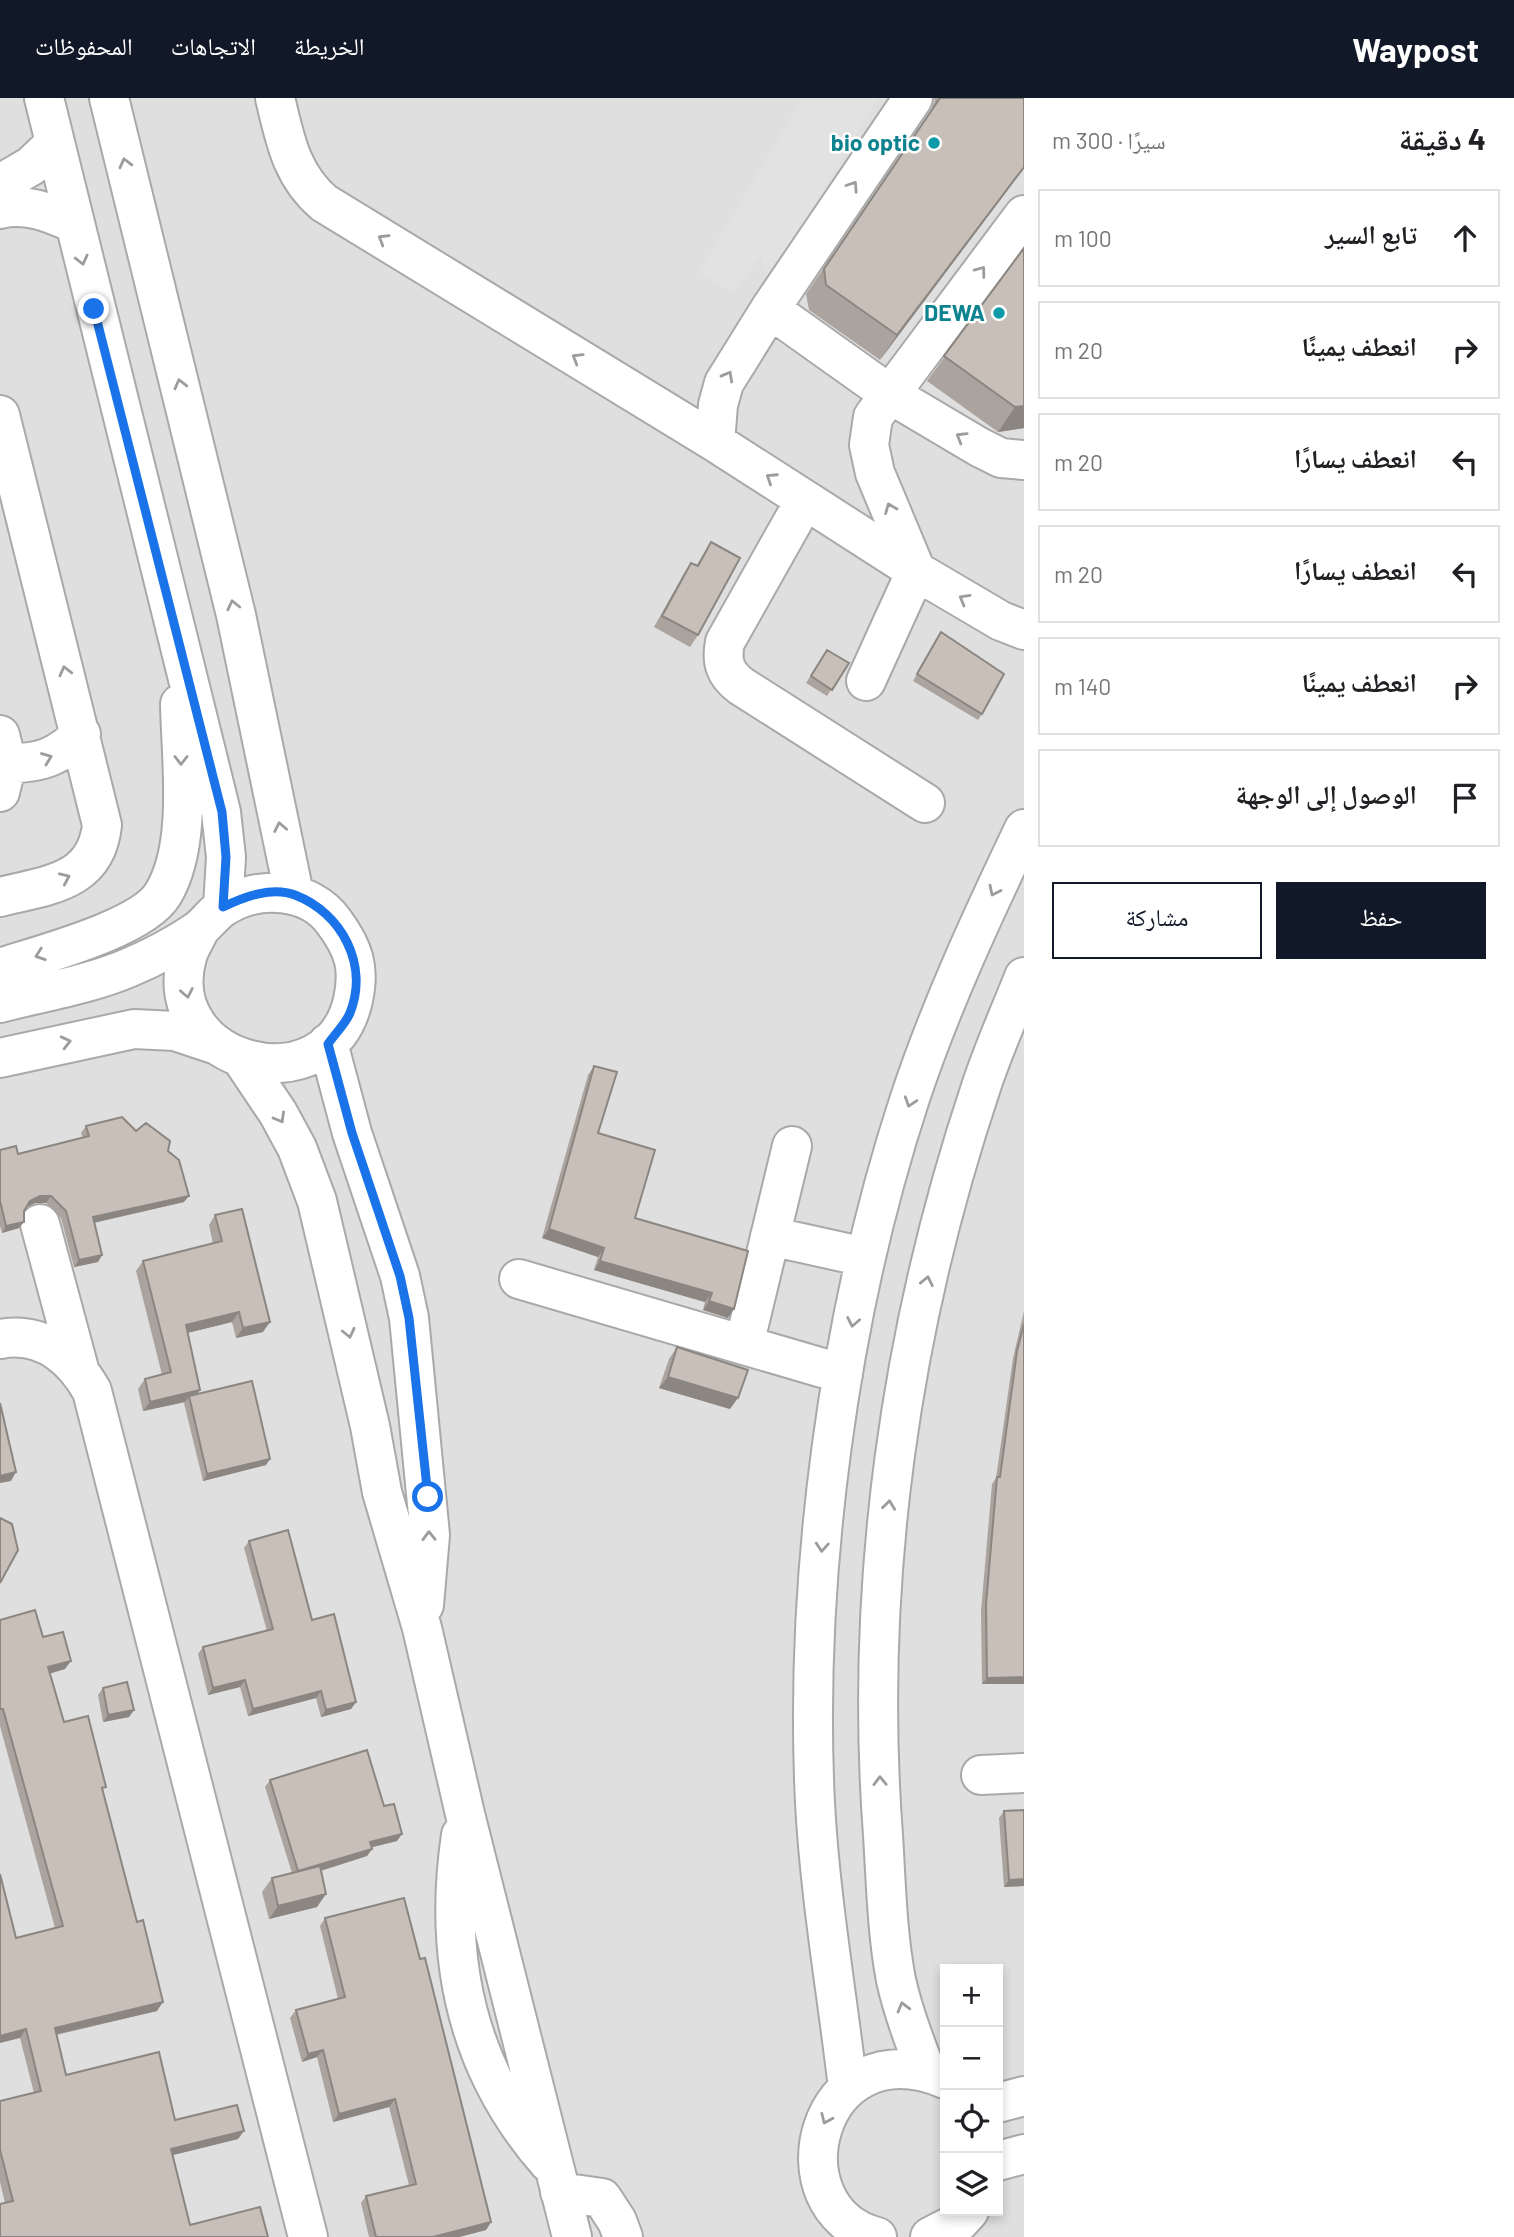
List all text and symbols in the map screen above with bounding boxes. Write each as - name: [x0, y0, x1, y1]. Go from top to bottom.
- text: Waypost: [1352, 29, 1479, 69]
- text: المحفوظات: [35, 31, 133, 60]
- text: الاتجاهات: [171, 31, 256, 60]
- text: الخريطة: [294, 31, 365, 60]
- text: 4 دقيقة: [1399, 120, 1486, 156]
- text: سيرًا · 300 m: [1052, 126, 1166, 154]
- place label: bio optic: [831, 128, 920, 156]
- marker: bio optic: [926, 135, 942, 151]
- one-way arrow: [119, 157, 133, 169]
- one-way arrow: [845, 181, 857, 194]
- text: تابع السير: [1325, 218, 1417, 249]
- icon: ahead: [1446, 219, 1484, 257]
- text: 100 m: [1054, 224, 1112, 252]
- one-way arrow: [378, 235, 391, 248]
- one-way arrow: [74, 254, 88, 266]
- one-way arrow: [973, 266, 986, 279]
- route end: [78, 293, 109, 324]
- place label: DEWA: [924, 298, 985, 326]
- marker: DEWA: [991, 305, 1007, 321]
- text: انعطف يمينًا: [1302, 330, 1417, 361]
- icon: right: [1446, 331, 1484, 369]
- text: 20 m: [1054, 336, 1103, 364]
- one-way arrow: [572, 353, 585, 366]
- one-way arrow: [720, 371, 733, 384]
- one-way arrow: [174, 378, 188, 390]
- one-way arrow: [956, 432, 969, 445]
- text: انعطف يسارًا: [1294, 442, 1417, 473]
- icon: left: [1446, 443, 1484, 481]
- text: 20 m: [1054, 448, 1103, 476]
- one-way arrow: [766, 473, 779, 486]
- one-way arrow: [884, 502, 898, 515]
- text: انعطف يسارًا: [1294, 554, 1417, 585]
- icon: left: [1446, 555, 1484, 593]
- text: 20 m: [1054, 560, 1103, 588]
- one-way arrow: [958, 594, 971, 607]
- one-way arrow: [227, 599, 242, 611]
- one-way arrow: [59, 665, 73, 677]
- text: انعطف يمينًا: [1302, 666, 1417, 697]
- icon: right: [1446, 667, 1484, 705]
- text: 140 m: [1054, 672, 1111, 700]
- one-way arrow: [41, 752, 53, 766]
- one-way arrow: [173, 755, 189, 766]
- text: الوصول إلى الوجهة: [1236, 778, 1417, 809]
- icon: arrive: [1446, 779, 1484, 817]
- one-way arrow: [274, 821, 289, 833]
- one-way arrow: [58, 872, 71, 886]
- button: مشاركة: [1052, 882, 1262, 959]
- button: حفظ: [1276, 882, 1486, 959]
- one-way arrow: [989, 884, 1003, 896]
- one-way arrow: [34, 947, 46, 961]
- one-way arrow: [179, 988, 194, 999]
- one-way arrow: [60, 1036, 72, 1050]
- one-way arrow: [903, 1095, 918, 1107]
- one-way arrow: [272, 1110, 285, 1123]
- one-way arrow: [919, 1275, 934, 1287]
- one-way arrow: [846, 1316, 861, 1328]
- one-way arrow: [340, 1327, 355, 1339]
- route start: [412, 1481, 443, 1512]
- one-way arrow: [881, 1499, 896, 1511]
- one-way arrow: [421, 1530, 437, 1541]
- one-way arrow: [815, 1542, 830, 1553]
- one-way arrow: [872, 1775, 888, 1785]
- map controls: [940, 1964, 1003, 2216]
- button: +: [940, 1964, 1003, 2027]
- one-way arrow: [897, 2001, 911, 2013]
- button: −: [940, 2027, 1003, 2090]
- button: locate: [940, 2090, 1003, 2153]
- one-way arrow: [820, 2112, 834, 2124]
- button: layers: [940, 2153, 1003, 2216]

